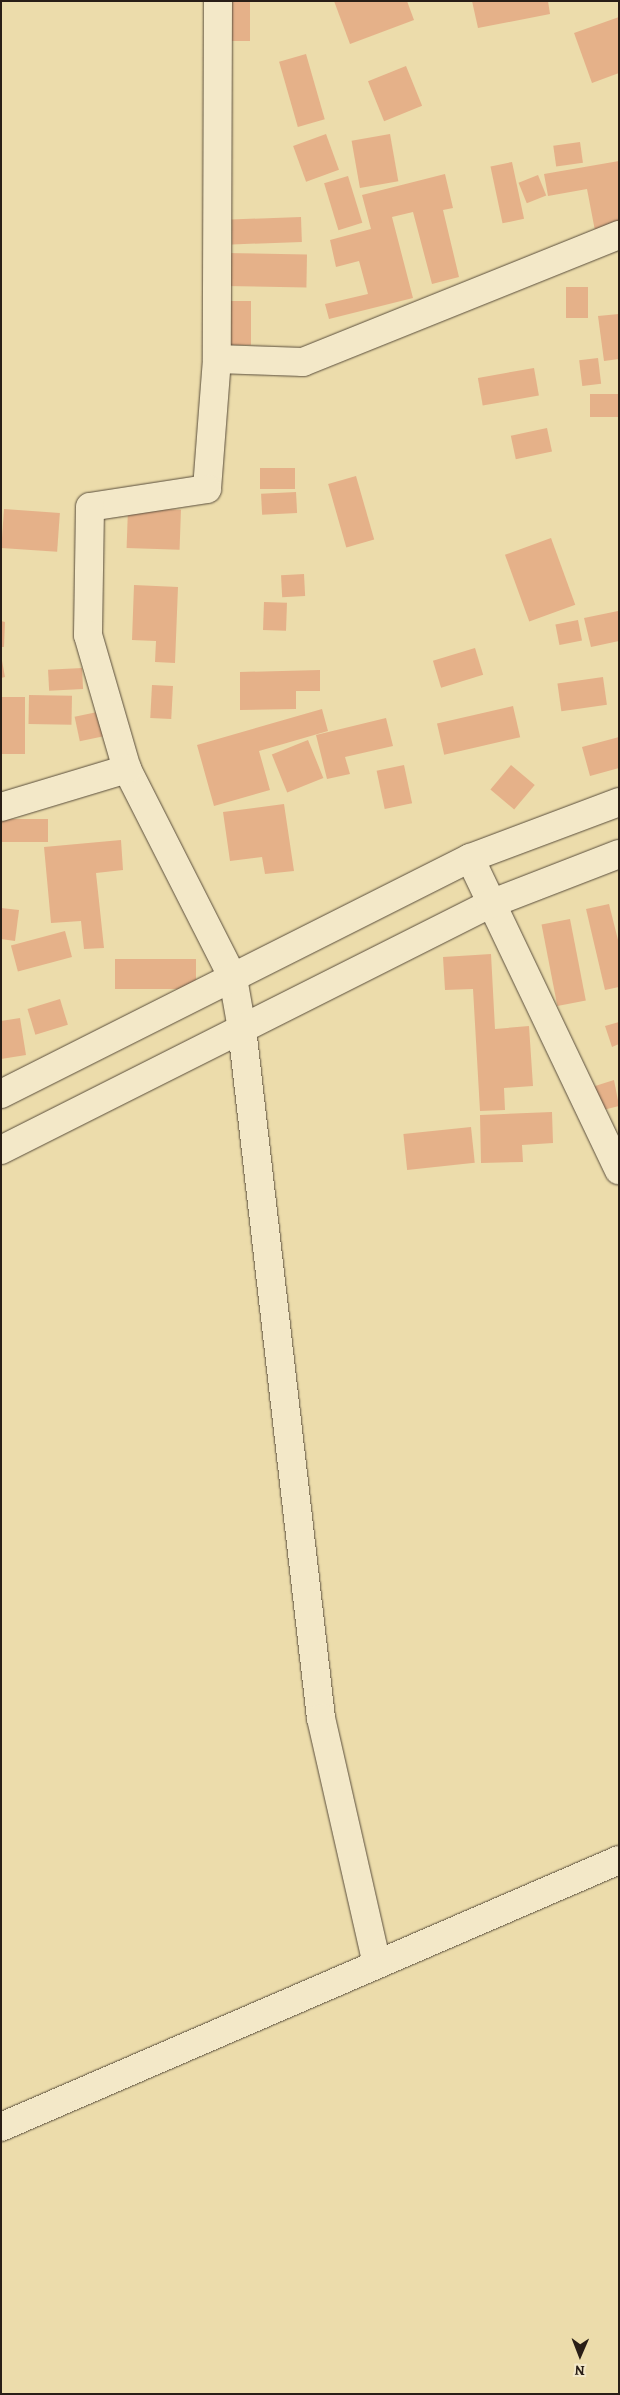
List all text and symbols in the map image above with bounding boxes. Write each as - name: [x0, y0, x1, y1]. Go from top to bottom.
- north arrow: [555, 2330, 605, 2380]
- text: N: [574, 2361, 585, 2380]

